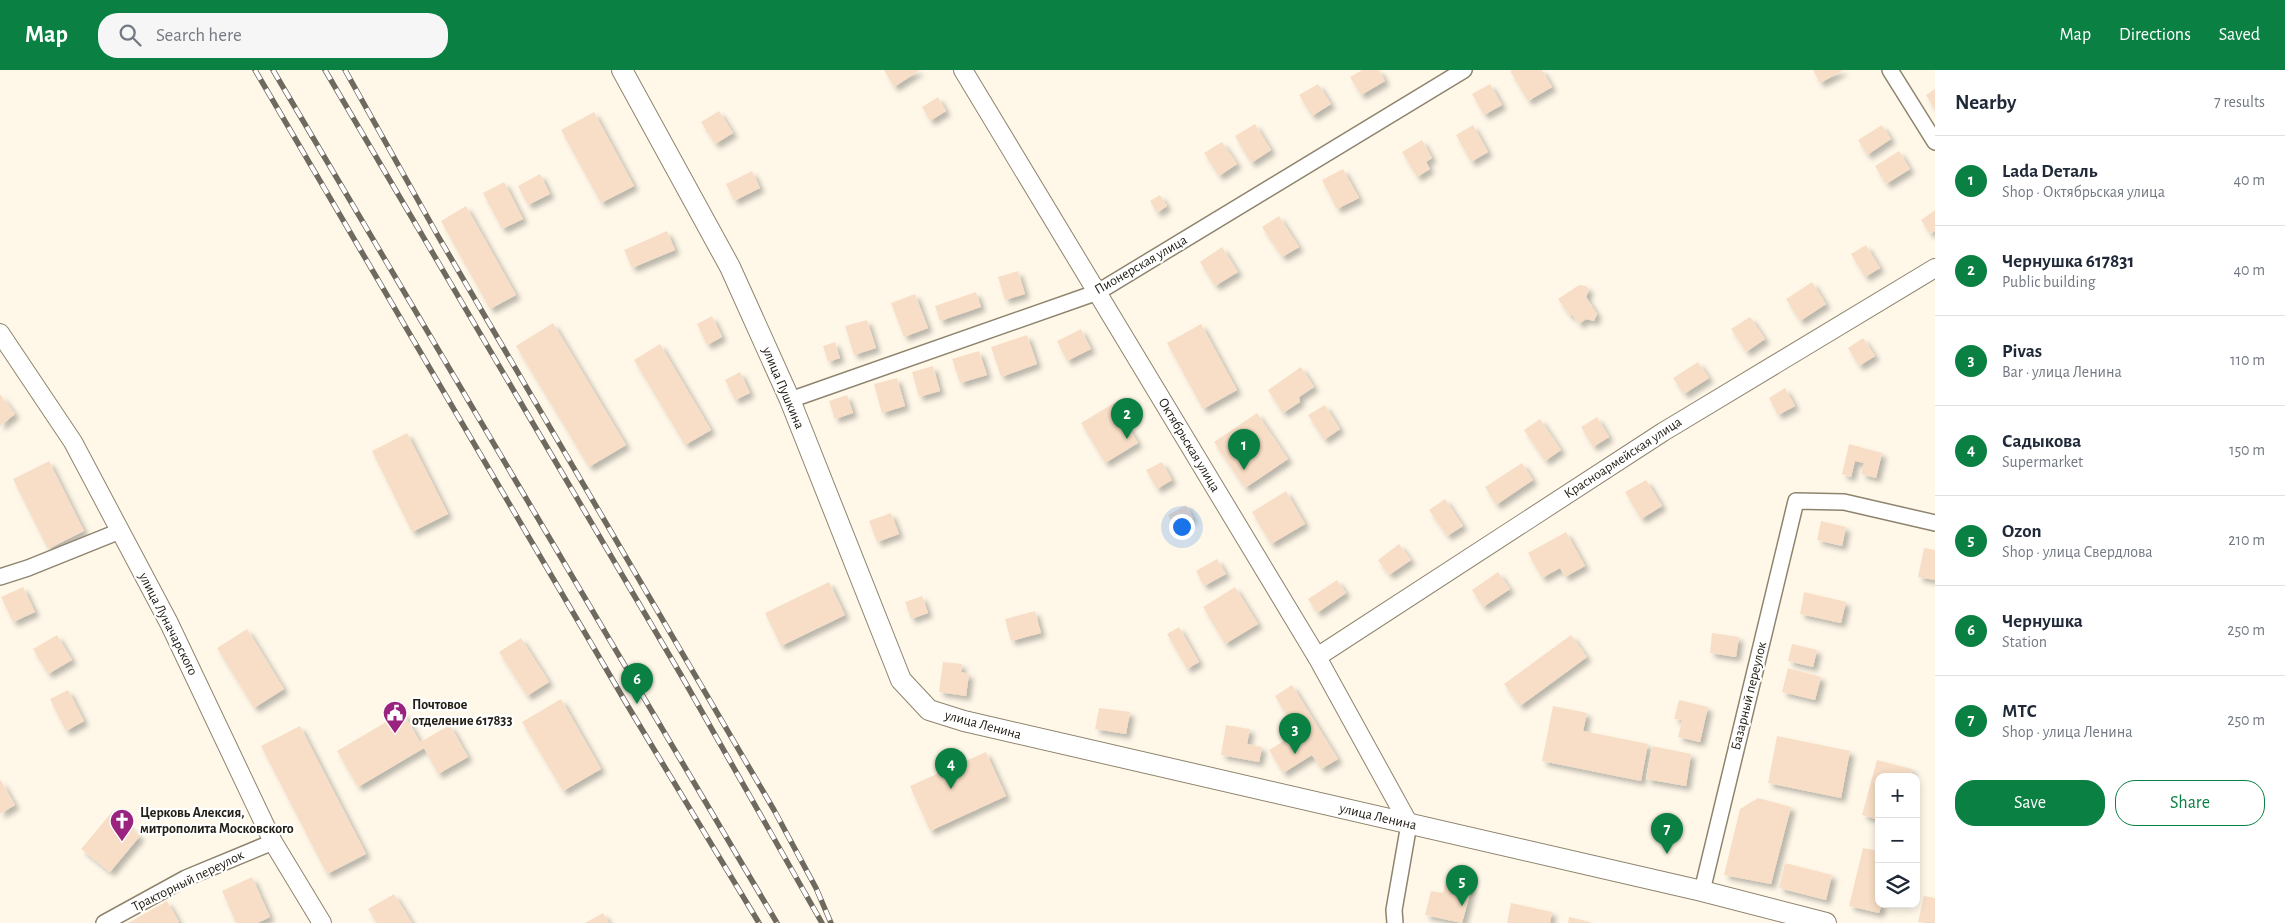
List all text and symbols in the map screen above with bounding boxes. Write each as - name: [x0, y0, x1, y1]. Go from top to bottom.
- search box: [98, 13, 448, 58]
- icon: search: [116, 21, 144, 49]
- text: Map: [25, 23, 68, 47]
- text: Search here: [156, 26, 242, 45]
- text: Map: [2060, 26, 2091, 44]
- text: Directions: [2119, 26, 2191, 44]
- text: Saved: [2219, 26, 2260, 44]
- text: Nearby: [1955, 92, 2016, 113]
- text: 7 results: [2214, 94, 2265, 110]
- text: Lada Dеталь: [2002, 162, 2097, 181]
- text: 1: [1968, 172, 1974, 188]
- text: 40 m: [2233, 172, 2265, 188]
- text: Shop · Октябрьская улица: [2002, 184, 2165, 200]
- street label: Пионерская улица: [1092, 233, 1190, 297]
- text: Чернушка 617831: [2002, 252, 2134, 271]
- text: 2: [1967, 262, 1975, 278]
- text: 40 m: [2233, 262, 2265, 278]
- text: Public building: [2002, 274, 2096, 290]
- text: Pivas: [2002, 342, 2042, 361]
- street label: улица Пушкина: [759, 344, 807, 432]
- text: 3: [1968, 352, 1974, 368]
- text: 110 m: [2230, 352, 2265, 368]
- text: Bar · улица Ленина: [2002, 364, 2122, 380]
- street label: Октябрьская улица: [1155, 395, 1223, 495]
- pin: 2: [1111, 398, 1143, 439]
- street label: Красноармейская улица: [1562, 414, 1685, 501]
- pin: 1: [1228, 429, 1260, 470]
- text: Садыкова: [2002, 432, 2081, 451]
- text: 4: [1967, 442, 1975, 458]
- text: 150 m: [2229, 442, 2265, 458]
- text: Supermarket: [2002, 454, 2083, 470]
- your location: [1169, 514, 1195, 540]
- text: Ozon: [2002, 522, 2041, 541]
- text: 5: [1968, 532, 1974, 548]
- text: 210 m: [2228, 532, 2265, 548]
- text: Shop · улица Свердлова: [2002, 544, 2153, 560]
- street label: улица Луначарского: [136, 570, 200, 678]
- text: Чернушка: [2002, 612, 2083, 631]
- text: 6: [1967, 622, 1975, 638]
- text: 250 m: [2227, 622, 2265, 638]
- text: Station: [2002, 634, 2047, 650]
- street label: Базарный переулок: [1729, 640, 1769, 752]
- pin: 6: [621, 663, 653, 704]
- place label: Почтовое отделение 617833: [412, 698, 512, 728]
- public building icon: Почтовое отделение 617833: [382, 700, 408, 734]
- text: МТС: [2002, 702, 2037, 721]
- street label: улица Ленина: [942, 708, 1023, 742]
- text: 7: [1968, 712, 1974, 728]
- text: 250 m: [2227, 712, 2265, 728]
- pin: 3: [1279, 713, 1311, 754]
- text: Shop · улица Ленина: [2002, 724, 2133, 740]
- pin: 4: [935, 748, 967, 789]
- map controls: [1875, 773, 1920, 908]
- button: +: [1875, 773, 1920, 818]
- button: Save: [1955, 780, 2105, 826]
- button: Share: [2115, 780, 2265, 826]
- street label: улица Ленина: [1337, 801, 1418, 833]
- place label: Церковь Алексия, митрополита Московского: [140, 806, 294, 836]
- church icon: Церковь Алексия, митрополита Московского: [109, 808, 135, 842]
- pin: 7: [1651, 813, 1683, 854]
- button: −: [1875, 818, 1920, 863]
- street label: Тракторный переулок: [130, 848, 247, 914]
- button: layers: [1875, 863, 1920, 908]
- pin: 5: [1446, 865, 1478, 906]

